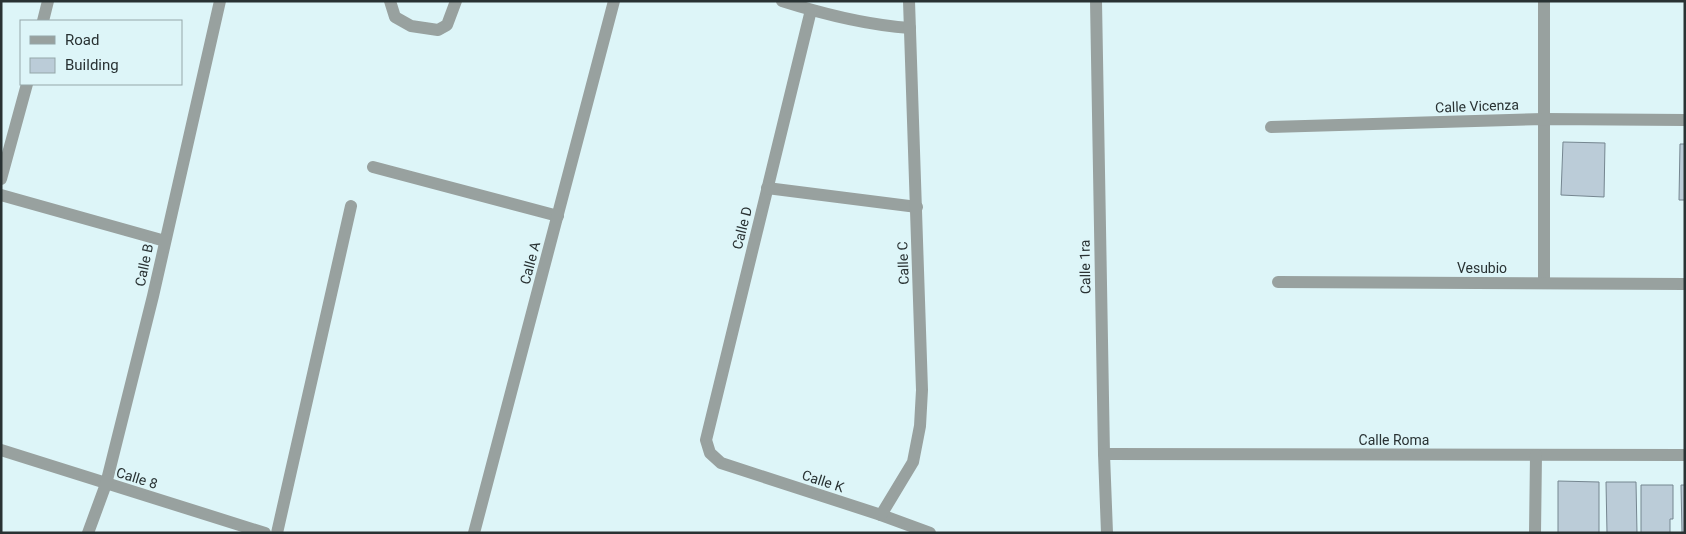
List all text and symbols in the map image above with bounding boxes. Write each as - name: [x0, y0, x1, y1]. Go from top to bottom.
- legend: [20, 20, 182, 85]
- text: Road: [65, 31, 99, 49]
- text: Building: [65, 56, 119, 74]
- street label: Calle Vicenza: [1435, 97, 1519, 115]
- street label: Calle D: [729, 205, 755, 251]
- street label: Calle A: [517, 240, 543, 286]
- street label: Calle 1ra: [1077, 240, 1093, 294]
- street label: Calle C: [894, 241, 912, 285]
- street label: Calle B: [132, 242, 156, 288]
- street label: Vesubio: [1457, 260, 1507, 276]
- street label: Calle Roma: [1359, 432, 1429, 448]
- street label: Calle 8: [114, 464, 160, 492]
- street label: Calle K: [800, 467, 846, 495]

